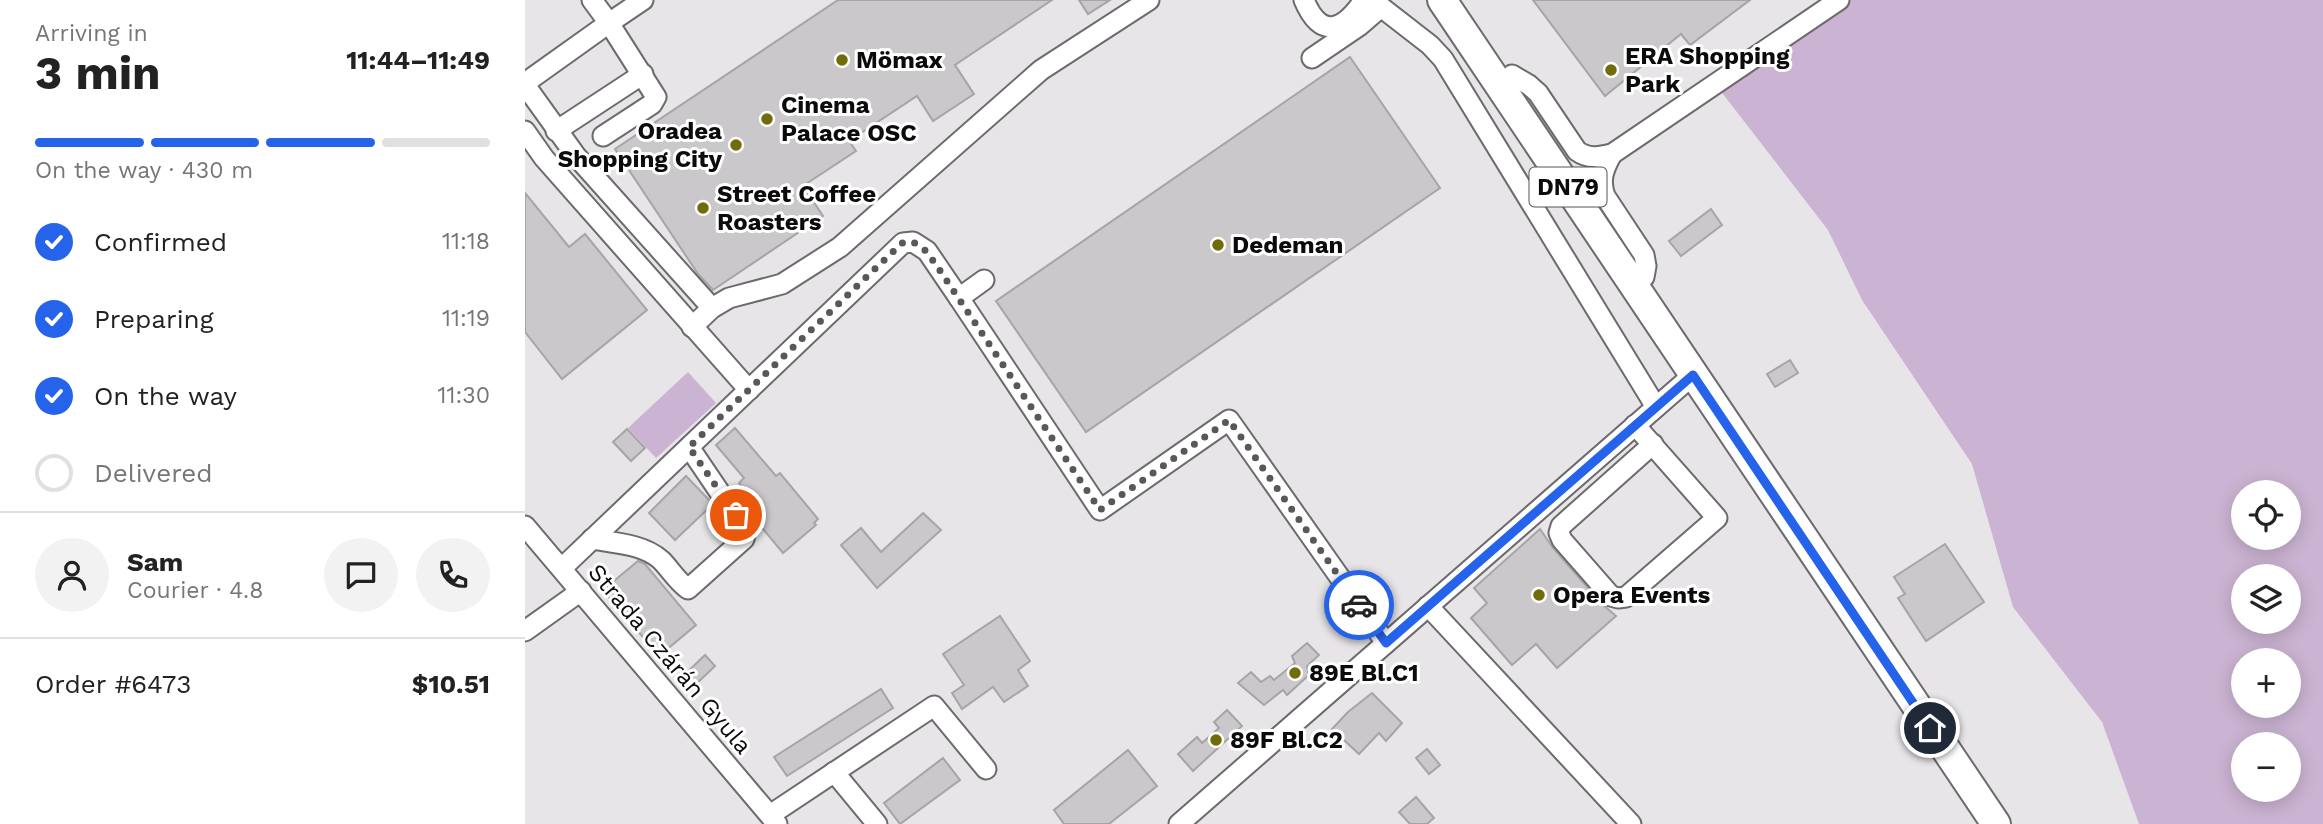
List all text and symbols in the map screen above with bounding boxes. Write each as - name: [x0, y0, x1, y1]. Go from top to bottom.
- text: Arriving in: [35, 20, 148, 47]
- place label: ERA Shopping Park: [1625, 42, 1790, 98]
- text: 11:44–11:49: [346, 45, 490, 75]
- text: 3 min: [35, 46, 161, 100]
- place label: Mömax: [856, 46, 943, 74]
- marker: Mömax: [834, 52, 850, 68]
- marker: ERA Shopping Park: [1603, 62, 1619, 78]
- place label: Cinema Palace OSC: [781, 91, 917, 147]
- marker: Cinema Palace OSC: [759, 111, 775, 127]
- place label: Oradea Shopping City: [558, 117, 722, 173]
- marker: Oradea Shopping City: [728, 137, 744, 153]
- text: On the way · 430 m: [35, 157, 253, 184]
- road number: DN79: [1529, 168, 1607, 206]
- place label: Street Coffee Roasters: [717, 180, 876, 236]
- marker: Street Coffee Roasters: [695, 200, 711, 216]
- icon: check: [35, 223, 73, 261]
- text: Confirmed: [94, 227, 227, 257]
- text: 11:18: [442, 228, 490, 255]
- place label: Dedeman: [1232, 231, 1343, 259]
- marker: Dedeman: [1210, 237, 1226, 253]
- icon: check: [35, 300, 73, 338]
- text: Preparing: [94, 304, 214, 334]
- text: 11:19: [442, 305, 490, 332]
- icon: check: [35, 377, 73, 415]
- text: On the way: [94, 381, 237, 411]
- text: 11:30: [438, 382, 490, 409]
- text: Delivered: [94, 458, 213, 488]
- map controls: [2231, 480, 2301, 802]
- button: locate: [2231, 480, 2301, 550]
- pin: [706, 485, 766, 545]
- icon: bag: [717, 496, 755, 534]
- button: person: [35, 538, 109, 612]
- button: chat: [324, 538, 398, 612]
- button: phone: [416, 538, 490, 612]
- text: Sam: [127, 547, 183, 577]
- street label: Strada Czárán Gyula: [582, 558, 758, 760]
- button: layers: [2231, 564, 2301, 634]
- courier: [1324, 570, 1394, 640]
- text: Courier · 4.8: [127, 577, 263, 604]
- place label: Opera Events: [1553, 581, 1711, 609]
- icon: car: [1340, 586, 1378, 624]
- marker: Opera Events: [1531, 587, 1547, 603]
- button: +: [2231, 648, 2301, 718]
- place label: 89E Bl.C1: [1309, 659, 1419, 687]
- marker: 89E Bl.C1: [1287, 665, 1303, 681]
- text: Order #6473: [35, 669, 191, 699]
- text: $10.51: [412, 669, 490, 699]
- pin: [1900, 698, 1960, 758]
- icon: home: [1911, 709, 1949, 747]
- place label: 89F Bl.C2: [1230, 726, 1343, 754]
- marker: 89F Bl.C2: [1208, 732, 1224, 748]
- button: −: [2231, 732, 2301, 802]

